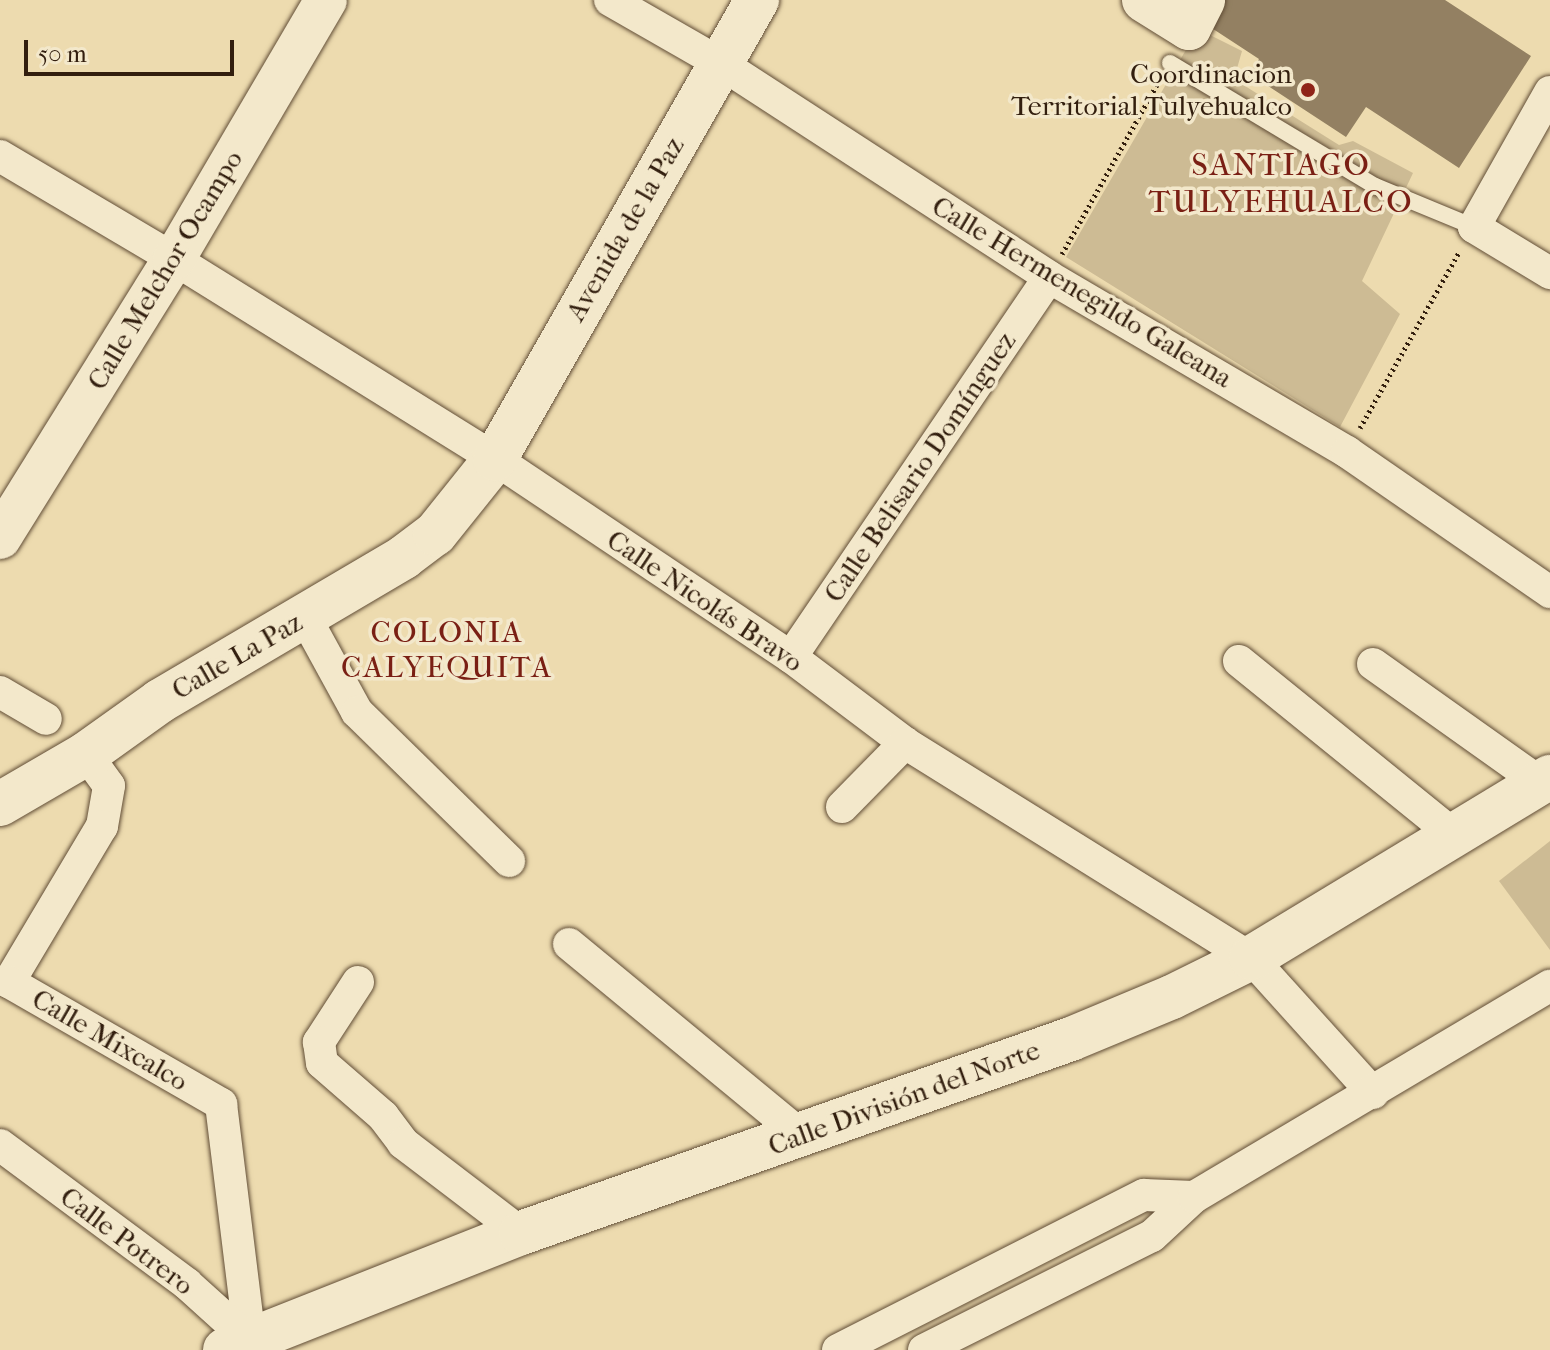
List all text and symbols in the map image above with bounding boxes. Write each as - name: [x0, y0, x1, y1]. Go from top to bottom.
- scale bar: [28, 24, 238, 74]
- text: 50 m: [38, 40, 87, 68]
- place label: Coordinacion Territorial Tulyehualco: [1011, 57, 1292, 123]
- marker: Coordinacion Territorial Tulyehualco: [1299, 81, 1317, 99]
- street label: Avenida de la Paz: [559, 131, 691, 327]
- street label: Calle Melchor Ocampo: [80, 144, 250, 396]
- district label: SANTIAGO TULYEHUALCO: [1149, 147, 1413, 222]
- street label: Calle Hermenegildo Galeana: [926, 189, 1238, 395]
- street label: Calle Belisario Domínguez: [817, 325, 1023, 609]
- street label: Calle Nicolás Bravo: [600, 523, 810, 679]
- street label: Calle La Paz: [166, 605, 308, 707]
- district label: COLONIA CALYEQUITA: [341, 615, 553, 686]
- street label: Calle Mixcalco: [26, 982, 194, 1098]
- street label: Calle División del Norte: [764, 1033, 1044, 1163]
- street label: Calle Potrero: [53, 1180, 201, 1302]

